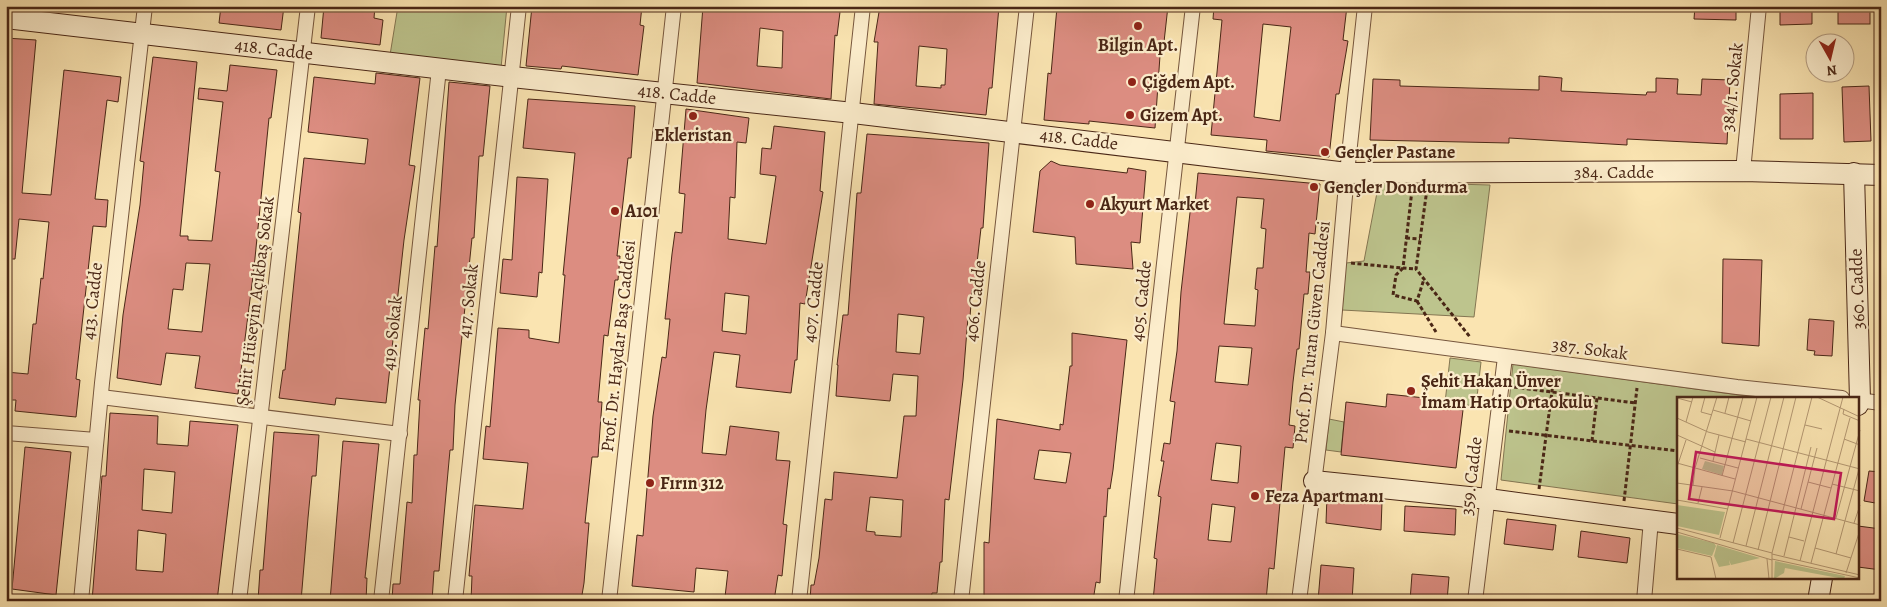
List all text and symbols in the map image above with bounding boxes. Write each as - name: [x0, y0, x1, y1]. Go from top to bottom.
- marker: Bilgin Apt.: [1132, 20, 1144, 32]
- street label: 418. Cadde: [233, 32, 315, 66]
- north arrow: [1804, 32, 1854, 82]
- place label: Bilgin Apt.: [1098, 33, 1178, 57]
- street label: 384/1. Sokak: [1715, 41, 1749, 133]
- text: N: [1825, 60, 1838, 80]
- place label: Çiğdem Apt.: [1142, 70, 1235, 94]
- marker: Çiğdem Apt.: [1126, 76, 1138, 88]
- street label: 418. Cadde: [637, 78, 717, 110]
- place label: Gizem Apt.: [1140, 103, 1223, 127]
- marker: Gizem Apt.: [1124, 109, 1136, 121]
- marker: Ekleristan: [687, 110, 699, 122]
- street label: 418. Cadde: [1038, 122, 1120, 156]
- place label: Ekleristan: [654, 123, 732, 147]
- place label: Gençler Pastane: [1335, 140, 1455, 164]
- marker: Gençler Pastane: [1319, 146, 1331, 158]
- street label: 384. Cadde: [1574, 160, 1654, 184]
- place label: Gençler Dondurma: [1324, 175, 1468, 199]
- marker: Gençler Dondurma: [1308, 181, 1320, 193]
- place label: Akyurt Market: [1099, 192, 1209, 216]
- street label: Şehit Hüseyin Açıkbaş Sokak: [230, 195, 280, 407]
- marker: Akyurt Market: [1084, 198, 1096, 210]
- place label: A101: [624, 199, 659, 223]
- marker: A101: [609, 205, 621, 217]
- street label: Prof. Dr. Turan Güven Caddesi: [1288, 219, 1336, 445]
- street label: Prof. Dr. Haydar Baş Caddesi: [595, 239, 641, 453]
- street label: 360. Cadde: [1844, 248, 1870, 330]
- street label: 406. Cadde: [959, 259, 991, 343]
- street label: 405. Cadde: [1125, 259, 1157, 343]
- street label: 407. Cadde: [797, 260, 829, 344]
- street label: 413. Cadde: [76, 261, 108, 341]
- street label: 417. Sokak: [452, 263, 484, 339]
- street label: 419. Sokak: [376, 294, 408, 372]
- street label: 387. Sokak: [1551, 332, 1629, 366]
- place label: Şehit Hakan Ünver İmam Hatip Ortaokulu: [1421, 369, 1593, 414]
- marker: Şehit Hakan Ünver İmam Hatip Ortaokulu: [1405, 385, 1417, 397]
- inset map: [1677, 397, 1860, 580]
- street label: 359. Cadde: [1454, 435, 1488, 517]
- place label: Fırın 312: [660, 471, 724, 495]
- marker: Fırın 312: [644, 477, 656, 489]
- place label: Feza Apartmanı: [1265, 484, 1384, 508]
- marker: Feza Apartmanı: [1249, 490, 1261, 502]

